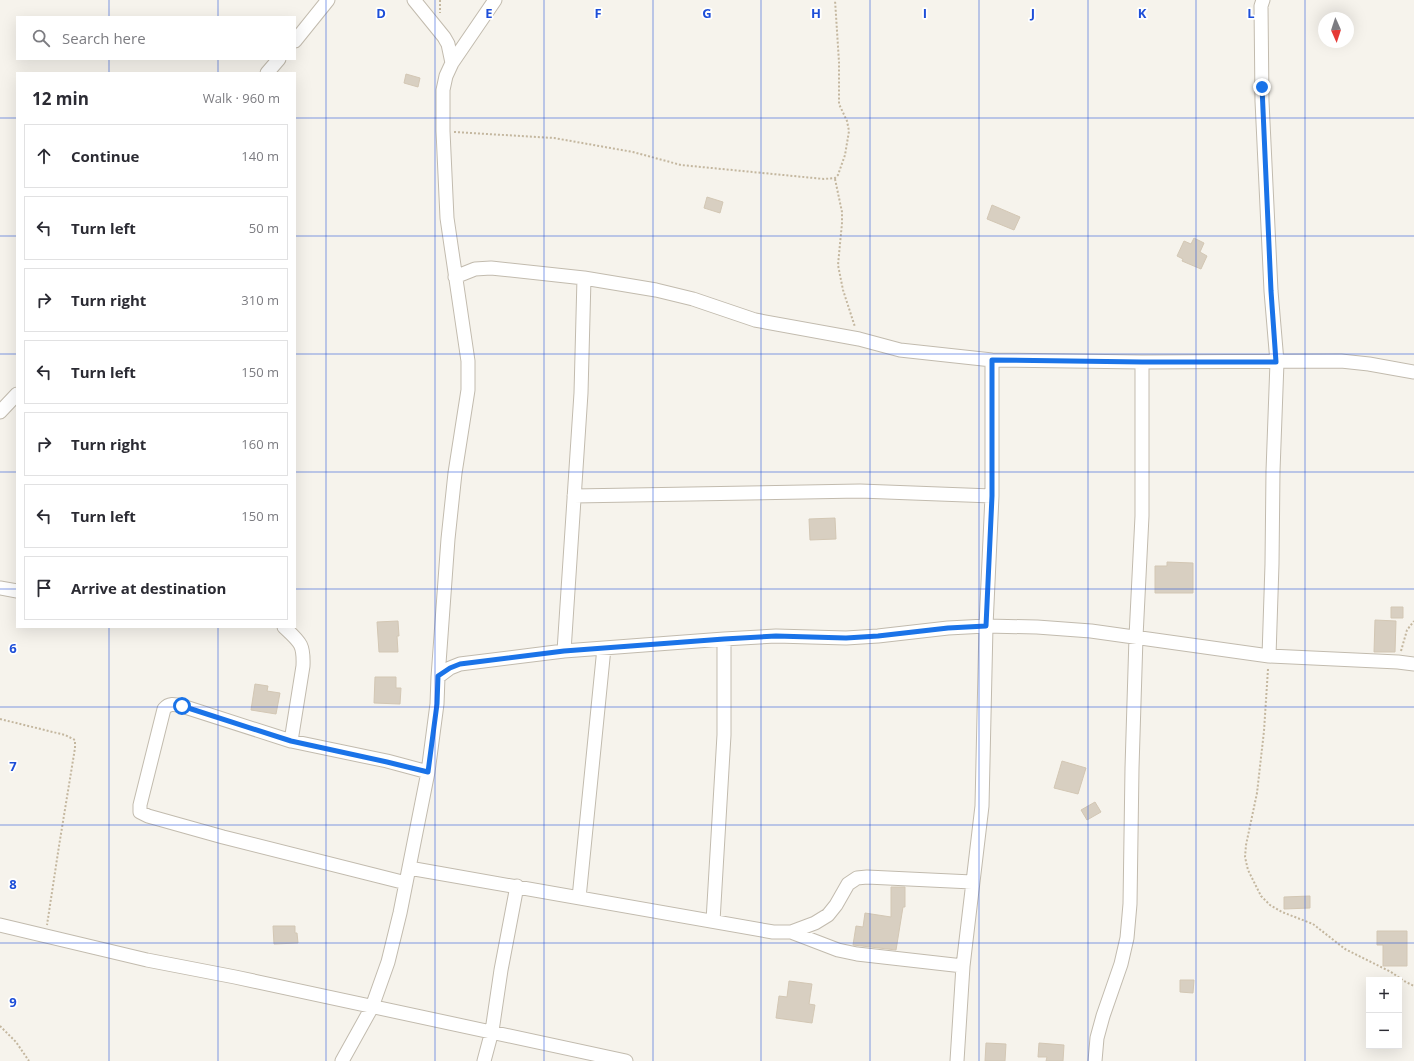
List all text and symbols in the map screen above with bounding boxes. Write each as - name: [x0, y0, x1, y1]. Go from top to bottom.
- text: D: [376, 4, 386, 22]
- text: E: [485, 4, 493, 22]
- text: F: [594, 4, 602, 22]
- text: G: [702, 4, 712, 22]
- text: H: [811, 4, 821, 22]
- text: I: [923, 4, 927, 22]
- text: J: [1030, 4, 1035, 22]
- text: K: [1138, 4, 1147, 22]
- text: L: [1247, 4, 1255, 22]
- north arrow: [1318, 12, 1354, 48]
- search box: [16, 16, 296, 60]
- icon: search: [30, 27, 52, 49]
- text: Search here: [62, 28, 146, 48]
- route end: [1253, 78, 1271, 96]
- text: 12 min: [32, 87, 89, 110]
- text: Walk · 960 m: [203, 89, 280, 107]
- icon: ahead: [33, 145, 55, 167]
- text: Continue: [71, 146, 139, 166]
- text: 140 m: [241, 147, 279, 165]
- icon: left: [33, 217, 55, 239]
- text: Turn left: [71, 218, 136, 238]
- text: 50 m: [249, 219, 279, 237]
- icon: right: [33, 289, 55, 311]
- text: Turn right: [71, 290, 146, 310]
- text: 310 m: [241, 291, 279, 309]
- icon: left: [33, 361, 55, 383]
- text: Turn left: [71, 362, 136, 382]
- text: 150 m: [241, 363, 279, 381]
- icon: right: [33, 433, 55, 455]
- text: Turn right: [71, 434, 146, 454]
- text: 160 m: [241, 435, 279, 453]
- icon: left: [33, 505, 55, 527]
- text: Turn left: [71, 506, 136, 526]
- text: 150 m: [241, 507, 279, 525]
- icon: arrive: [33, 577, 55, 599]
- text: Arrive at destination: [71, 578, 226, 598]
- text: 6: [9, 639, 17, 657]
- route start: [173, 697, 191, 715]
- text: 7: [9, 757, 17, 775]
- text: 8: [9, 875, 17, 893]
- map controls: [1366, 977, 1402, 1049]
- button: +: [1366, 977, 1402, 1013]
- text: 9: [9, 993, 17, 1011]
- button: −: [1366, 1013, 1402, 1049]

